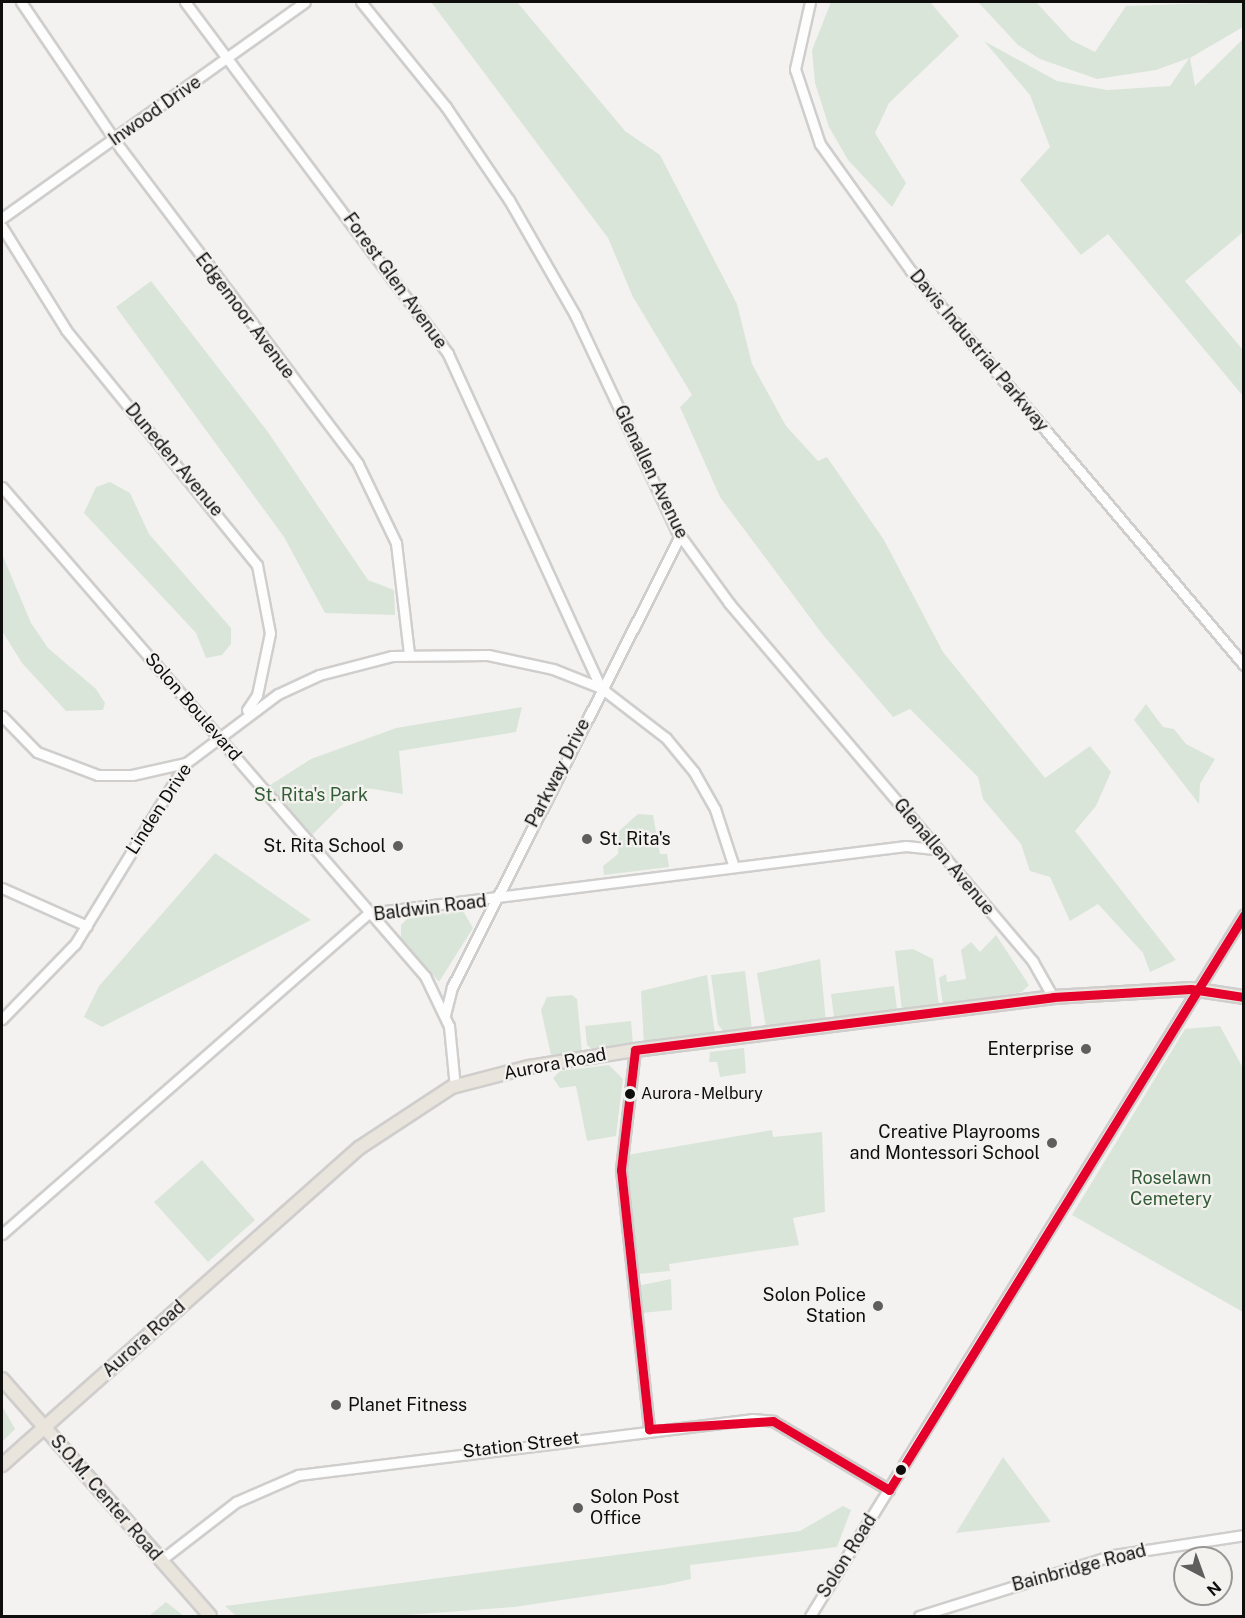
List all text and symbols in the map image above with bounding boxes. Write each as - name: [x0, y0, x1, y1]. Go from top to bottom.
- street label: Inwood Drive: [105, 71, 205, 151]
- street label: Forest Glen Avenue: [338, 209, 452, 353]
- street label: Edgemoor Avenue: [191, 249, 299, 383]
- street label: Davis Industrial Parkway: [905, 266, 1053, 436]
- street label: Duneden Avenue: [120, 399, 228, 521]
- street label: Glenallen Avenue: [609, 402, 693, 542]
- street label: Solon Boulevard: [140, 648, 246, 766]
- street label: Parkway Drive: [521, 715, 595, 831]
- street label: Linden Drive: [122, 759, 196, 859]
- park label: St. Rita's Park: [254, 784, 368, 806]
- street label: Glenallen Avenue: [889, 794, 999, 920]
- place label: St. Rita's: [599, 828, 671, 850]
- marker: St. Rita's: [580, 832, 594, 846]
- place label: St. Rita School: [263, 835, 386, 857]
- marker: St. Rita School: [391, 839, 405, 853]
- street label: Baldwin Road: [372, 890, 488, 926]
- place label: Enterprise: [988, 1038, 1074, 1060]
- marker: Enterprise: [1079, 1042, 1093, 1056]
- street label: Aurora Road: [502, 1043, 608, 1085]
- place label: Aurora - Melbury: [641, 1084, 767, 1104]
- marker: Aurora - Melbury: [624, 1088, 636, 1100]
- place label: Creative Playrooms and Montessori School: [850, 1122, 1040, 1164]
- marker: Creative Playrooms and Montessori School: [1045, 1136, 1059, 1150]
- park label: Roselawn Cemetery: [1130, 1168, 1212, 1210]
- place label: Solon Police Station: [763, 1285, 866, 1328]
- street label: Aurora Road: [98, 1296, 190, 1382]
- marker: Solon Police Station: [871, 1299, 885, 1313]
- place label: Planet Fitness: [348, 1394, 467, 1416]
- marker: Planet Fitness: [329, 1398, 343, 1412]
- street label: Station Street: [462, 1427, 580, 1463]
- street label: S.O.M. Center Road: [45, 1431, 167, 1565]
- unlabelled marker: [895, 1464, 907, 1476]
- place label: Solon Post Office: [590, 1487, 680, 1530]
- marker: Solon Post Office: [571, 1501, 585, 1515]
- street label: Solon Road: [813, 1510, 881, 1602]
- street label: Bainbridge Road: [1010, 1540, 1148, 1596]
- north arrow: [1173, 1546, 1233, 1606]
- text: N: [1203, 1577, 1225, 1600]

